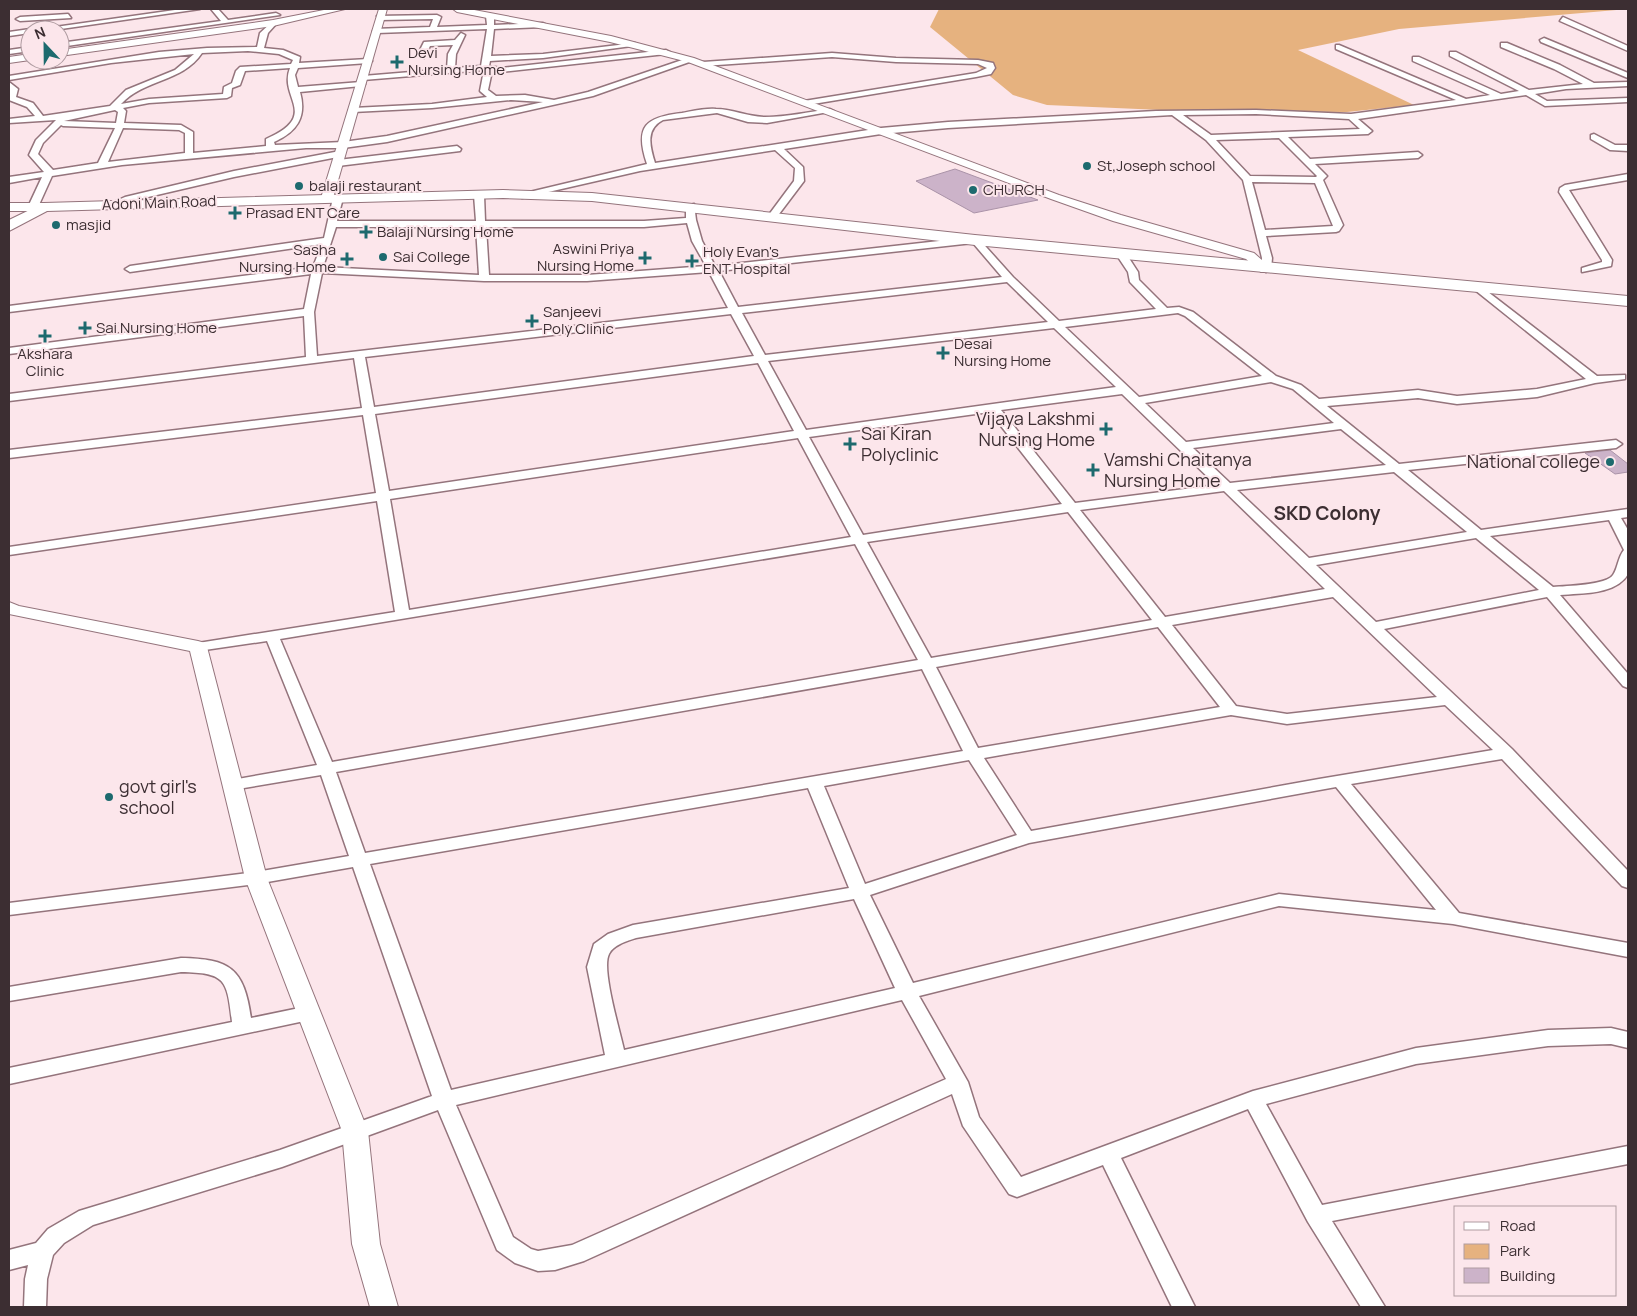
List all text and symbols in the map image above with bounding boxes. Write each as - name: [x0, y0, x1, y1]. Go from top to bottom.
- north arrow: [20, 20, 70, 70]
- text: N: [32, 22, 48, 43]
- place label: Devi Nursing Home: [408, 42, 505, 80]
- marker: Devi Nursing Home: [390, 55, 404, 69]
- place label: St,Joseph school: [1097, 155, 1216, 176]
- marker: St,Joseph school: [1081, 160, 1093, 172]
- place label: balaji restaurant: [309, 175, 422, 196]
- place label: CHURCH: [983, 179, 1045, 200]
- marker: balaji restaurant: [293, 180, 305, 192]
- marker: CHURCH: [967, 184, 979, 196]
- street label: Adoni Main Road: [101, 190, 217, 215]
- place label: Prasad ENT Care: [246, 202, 360, 223]
- marker: Prasad ENT Care: [228, 206, 242, 220]
- place label: masjid: [66, 214, 111, 235]
- marker: masjid: [50, 219, 62, 231]
- place label: Balaji Nursing Home: [377, 221, 514, 242]
- marker: Balaji Nursing Home: [359, 225, 373, 239]
- place label: Aswini Priya Nursing Home: [537, 238, 634, 276]
- place label: Sasha Nursing Home: [239, 239, 336, 277]
- place label: Holy Evan's ENT Hospital: [703, 241, 790, 279]
- place label: Sai College: [393, 246, 470, 267]
- marker: Sai College: [377, 251, 389, 263]
- marker: Aswini Priya Nursing Home: [638, 251, 652, 265]
- marker: Sasha Nursing Home: [340, 252, 354, 266]
- marker: Holy Evan's ENT Hospital: [685, 254, 699, 268]
- place label: Sanjeevi Poly Clinic: [543, 301, 614, 339]
- marker: Sanjeevi Poly Clinic: [525, 314, 539, 328]
- place label: Sai Nursing Home: [96, 317, 217, 338]
- marker: Sai Nursing Home: [78, 321, 92, 335]
- marker: Akshara Clinic: [38, 329, 52, 343]
- place label: Desai Nursing Home: [954, 333, 1051, 371]
- place label: Akshara Clinic: [17, 343, 73, 381]
- marker: Desai Nursing Home: [936, 346, 950, 360]
- place label: Vijaya Lakshmi Nursing Home: [976, 406, 1095, 451]
- place label: Sai Kiran Polyclinic: [861, 421, 939, 466]
- marker: Vijaya Lakshmi Nursing Home: [1099, 422, 1113, 436]
- marker: Sai Kiran Polyclinic: [843, 437, 857, 451]
- place label: Vamshi Chaitanya Nursing Home: [1104, 447, 1252, 492]
- place label: National college: [1467, 449, 1600, 473]
- marker: National college: [1604, 456, 1616, 468]
- marker: Vamshi Chaitanya Nursing Home: [1086, 463, 1100, 477]
- district label: SKD Colony: [1274, 500, 1381, 526]
- place label: govt girl's school: [119, 774, 197, 819]
- marker: govt girl's school: [103, 791, 115, 803]
- legend: [1454, 1206, 1617, 1296]
- text: Road: [1500, 1215, 1536, 1236]
- text: Park: [1500, 1240, 1530, 1261]
- text: Building: [1500, 1265, 1555, 1286]

